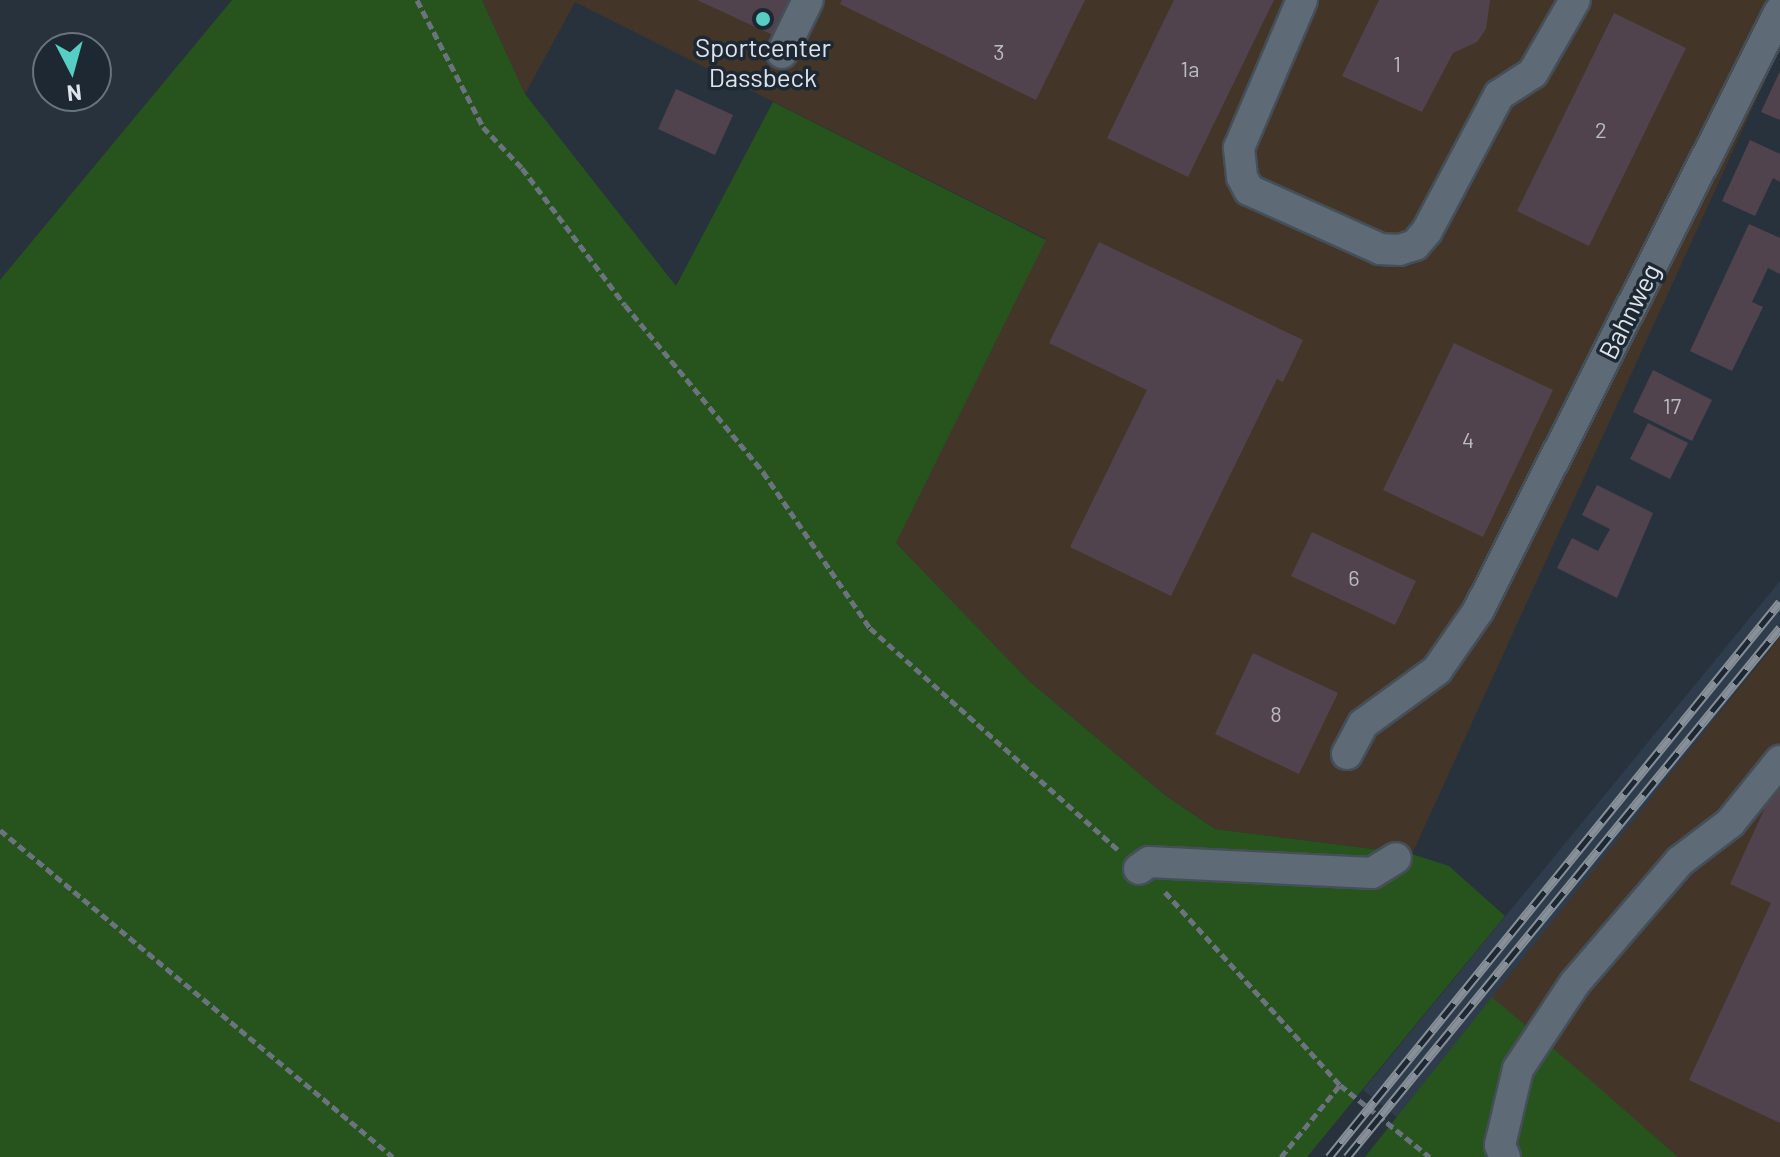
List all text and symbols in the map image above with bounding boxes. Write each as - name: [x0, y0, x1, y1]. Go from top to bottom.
- marker: Sportcenter Dassbeck: [754, 10, 772, 28]
- place label: Sportcenter Dassbeck: [695, 31, 831, 92]
- north arrow: [32, 32, 112, 112]
- house number: 3: [993, 39, 1005, 65]
- house number: 1: [1393, 51, 1401, 77]
- house number: 1a: [1181, 56, 1199, 82]
- text: N: [66, 80, 83, 108]
- house number: 2: [1595, 117, 1607, 143]
- street label: Bahnweg: [1592, 258, 1666, 364]
- house number: 17: [1663, 393, 1681, 419]
- house number: 4: [1462, 427, 1474, 453]
- house number: 6: [1348, 565, 1360, 591]
- house number: 8: [1270, 701, 1282, 727]

